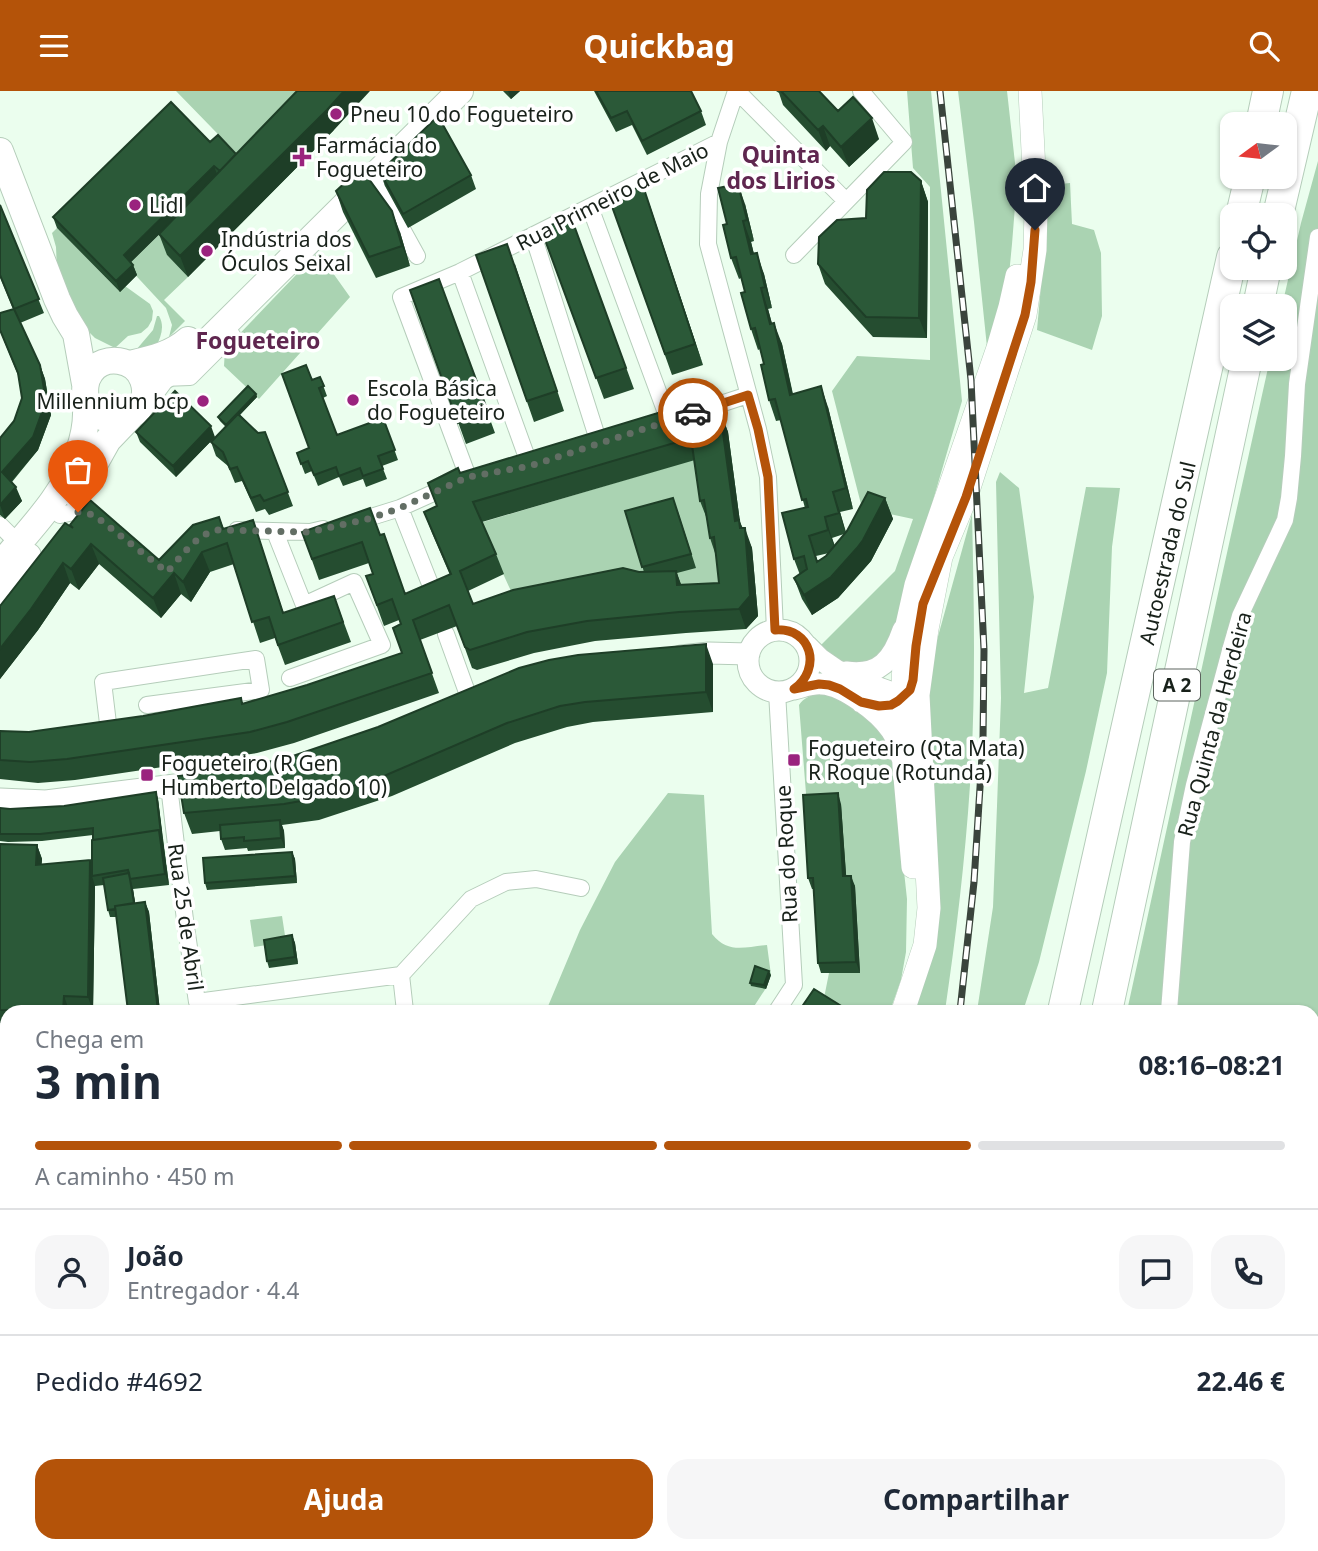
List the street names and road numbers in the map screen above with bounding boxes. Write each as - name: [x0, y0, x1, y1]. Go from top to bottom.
- street label: Rua Primeiro de Maio: [511, 135, 713, 257]
- street label: Autoestrada do Sul: [1132, 459, 1202, 647]
- street label: Rua Quinta da Herdeira: [1170, 608, 1258, 840]
- road number: A 2: [1154, 670, 1200, 701]
- street label: Rua do Roque: [768, 784, 804, 924]
- street label: Rua 25 de Abril: [162, 841, 210, 993]

